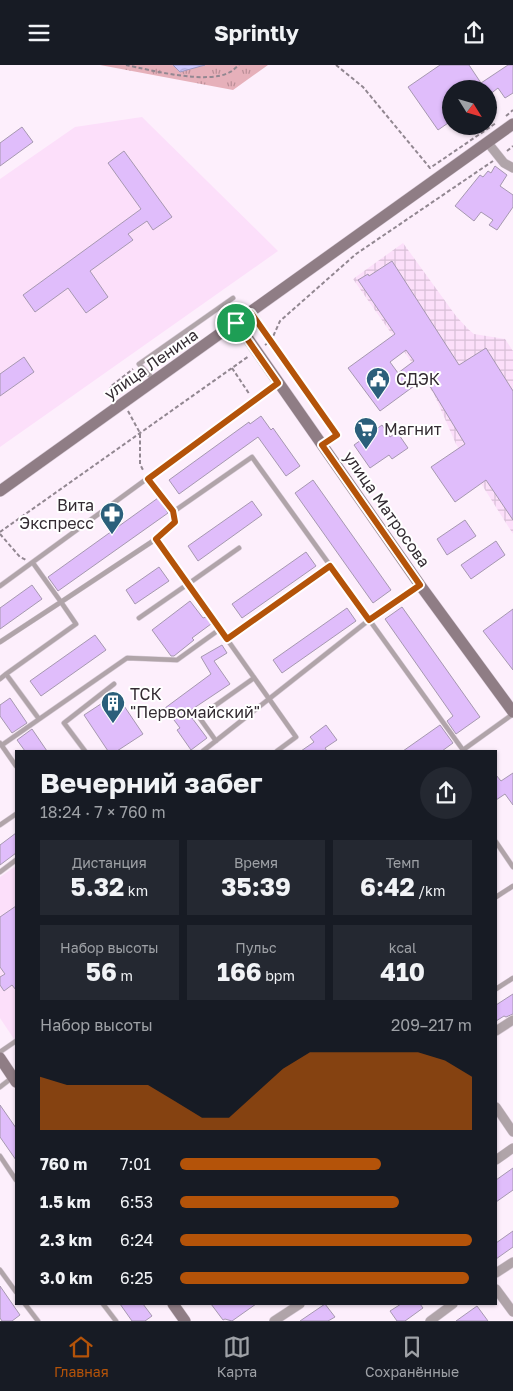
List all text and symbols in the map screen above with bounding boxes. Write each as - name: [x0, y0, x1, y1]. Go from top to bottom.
- icon: menu: [25, 19, 53, 47]
- text: Sprintly: [214, 19, 299, 46]
- icon: share: [460, 19, 488, 47]
- north arrow: [442, 80, 498, 135]
- map controls: [442, 80, 497, 135]
- pin: [215, 302, 257, 344]
- icon: arrive: [222, 309, 250, 337]
- street label: улица Ленина: [100, 324, 202, 404]
- public building icon: СДЭК: [365, 366, 391, 400]
- place label: СДЭК: [396, 369, 440, 389]
- supermarket icon: Магнит: [353, 416, 379, 450]
- place label: Магнит: [384, 419, 442, 439]
- street label: улица Матросова: [339, 447, 435, 571]
- place label: Вита Экспресс: [19, 495, 94, 533]
- pharmacy icon: Вита Экспресс: [99, 501, 125, 535]
- place label: ТСК "Первомайский": [130, 684, 260, 722]
- building icon: ТСК "Первомайский": [100, 690, 126, 724]
- text: Вечерний забег: [40, 766, 263, 799]
- button: share: [420, 767, 472, 819]
- text: 18:24 · 7 × 760 m: [40, 802, 166, 822]
- text: Дистанция: [72, 854, 147, 871]
- text: Время: [234, 854, 278, 871]
- text: Темп: [386, 854, 420, 871]
- text: 5.32: [71, 871, 124, 902]
- text: 35:39: [221, 871, 291, 902]
- text: 6:42: [360, 871, 415, 902]
- text: km: [124, 882, 148, 899]
- text: /km: [415, 882, 445, 899]
- text: Набор высоты: [60, 939, 159, 956]
- text: Пульс: [235, 939, 277, 956]
- text: kcal: [389, 939, 416, 956]
- text: 56: [86, 956, 117, 987]
- text: 166: [217, 956, 262, 987]
- text: 410: [380, 956, 425, 987]
- text: m: [117, 967, 133, 984]
- text: bpm: [262, 967, 295, 984]
- text: Набор высоты: [40, 1015, 153, 1035]
- text: 209–217 m: [391, 1015, 472, 1035]
- text: 760 m: [40, 1154, 87, 1174]
- text: 7:01: [120, 1154, 151, 1174]
- text: 1.5 km: [40, 1192, 90, 1212]
- text: 6:53: [120, 1192, 153, 1212]
- text: 2.3 km: [40, 1230, 92, 1250]
- text: 6:24: [120, 1230, 154, 1250]
- text: 3.0 km: [40, 1268, 93, 1288]
- text: 6:25: [120, 1268, 153, 1288]
- tab: Главная: [54, 1333, 109, 1380]
- tab: Карта: [217, 1333, 257, 1380]
- tab: Сохранённые: [365, 1333, 459, 1380]

